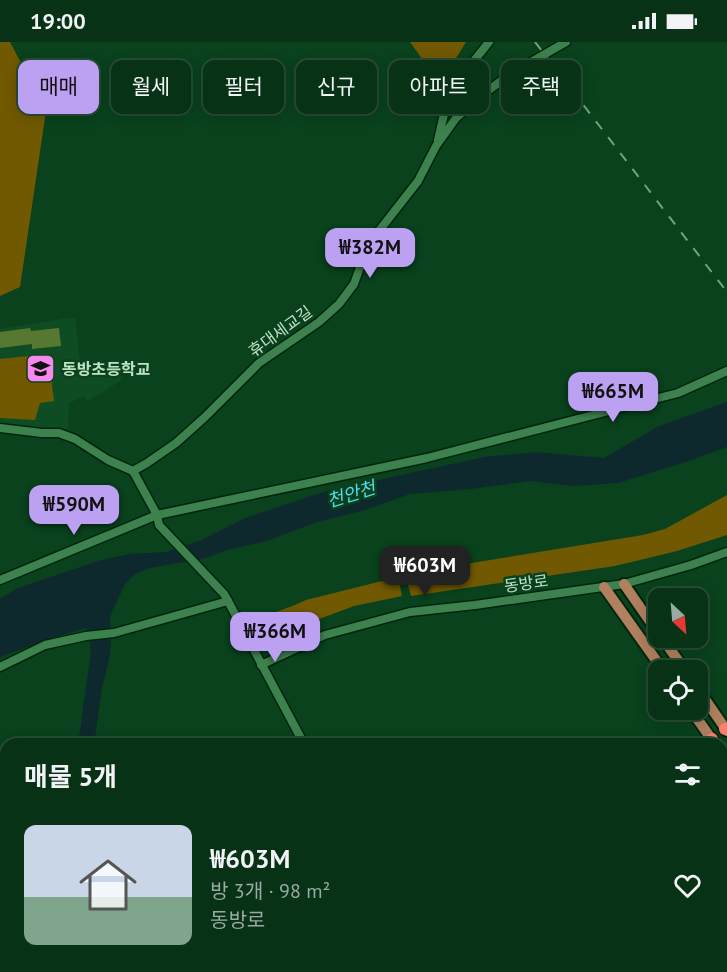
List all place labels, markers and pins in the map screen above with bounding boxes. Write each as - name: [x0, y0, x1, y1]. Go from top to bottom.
- pin: ₩382M: [328, 228, 412, 279]
- school or university icon: 동방초등학교: [25, 353, 57, 385]
- place label: 동방초등학교: [62, 359, 151, 379]
- pin: ₩665M: [571, 372, 655, 423]
- pin: ₩590M: [32, 485, 116, 536]
- pin: ₩603M: [383, 546, 467, 597]
- pin: ₩366M: [233, 612, 317, 663]

